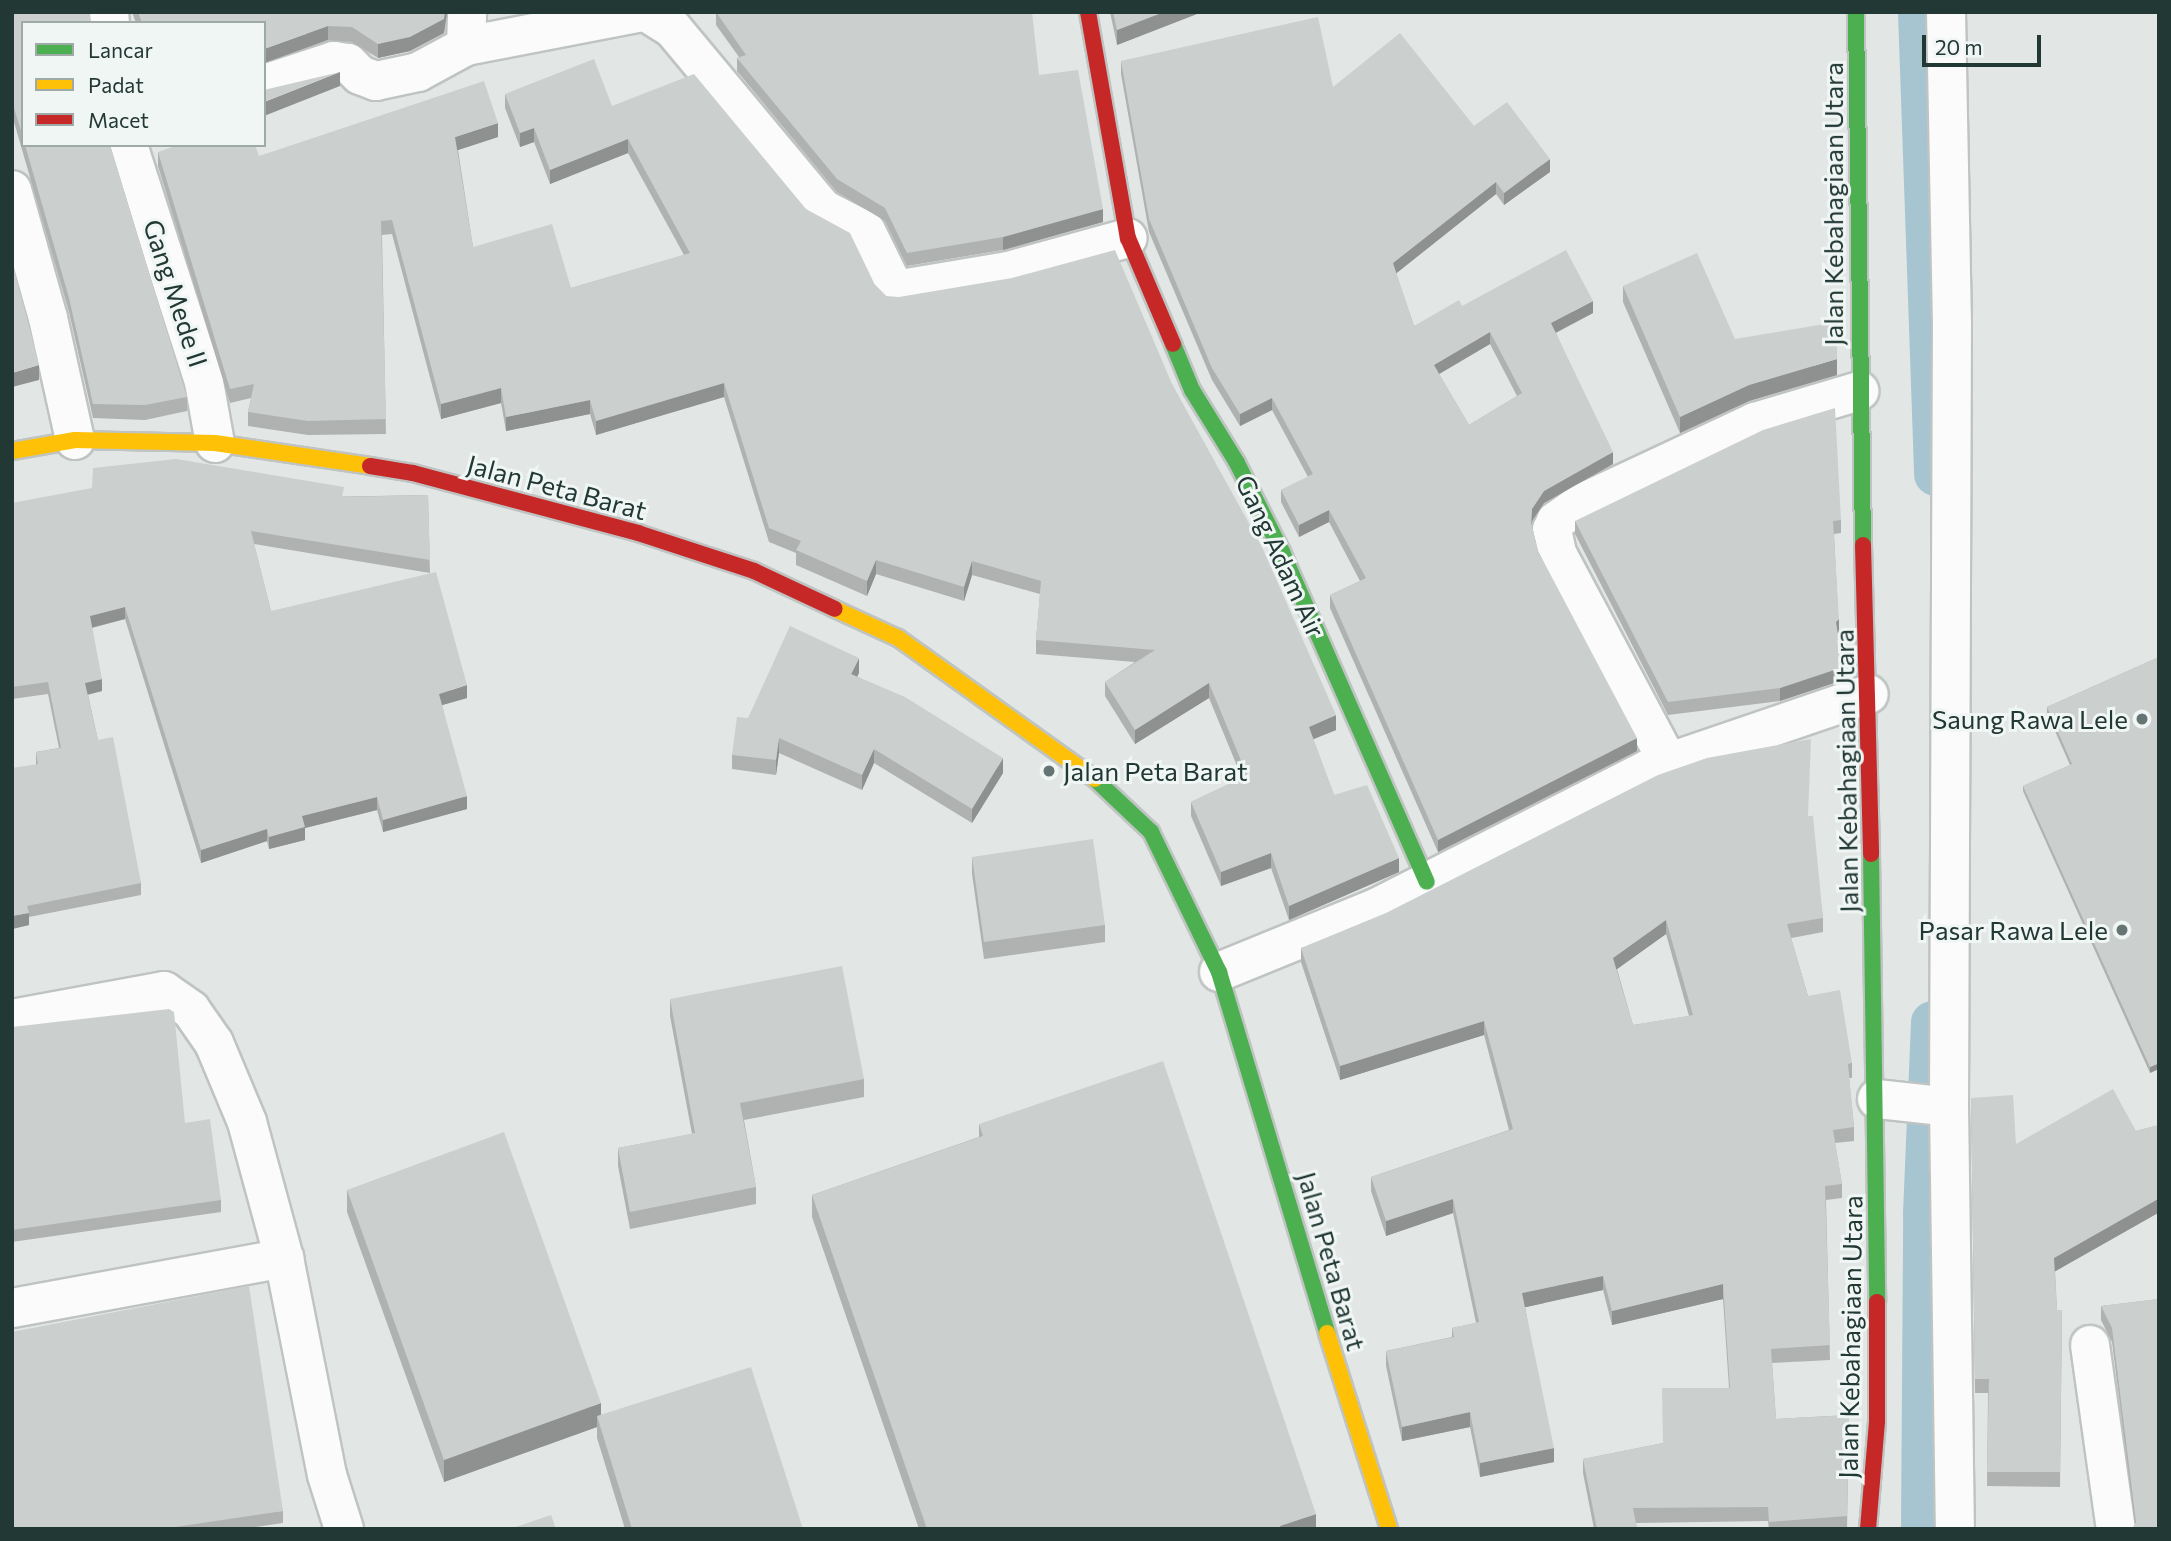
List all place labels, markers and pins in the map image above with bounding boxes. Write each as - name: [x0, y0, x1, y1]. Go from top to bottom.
- place label: Saung Rawa Lele: [1932, 703, 2128, 735]
- marker: Saung Rawa Lele: [2134, 711, 2150, 727]
- place label: Jalan Peta Barat: [1063, 755, 1248, 787]
- marker: Jalan Peta Barat: [1041, 763, 1057, 779]
- place label: Pasar Rawa Lele: [1919, 914, 2108, 946]
- marker: Pasar Rawa Lele: [2114, 922, 2130, 938]

